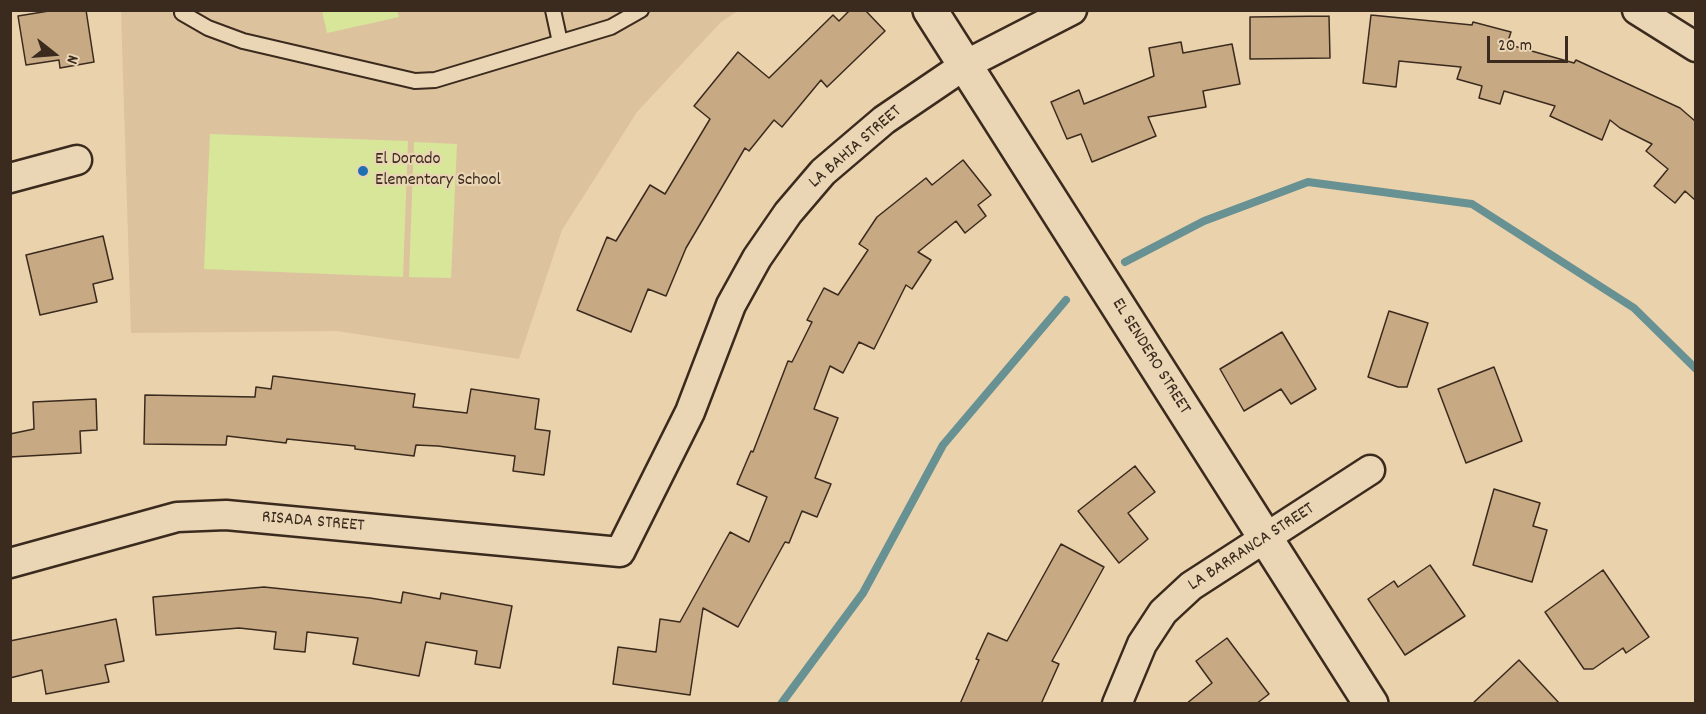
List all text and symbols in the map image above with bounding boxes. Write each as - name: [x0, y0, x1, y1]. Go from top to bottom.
- north arrow: [24, 24, 84, 84]
- scale bar: [1490, 24, 1571, 62]
- text: 20 m: [1498, 34, 1532, 59]
- text: N: [60, 52, 84, 67]
- street label: LA BAHIA STREET: [805, 102, 907, 194]
- place label: El Dorado Elementary School: [375, 150, 501, 192]
- marker: El Dorado Elementary School: [356, 164, 370, 178]
- street label: EL SENDERO STREET: [1106, 295, 1194, 419]
- street label: LA BARRANCA STREET: [1185, 499, 1319, 597]
- street label: RISADA STREET: [261, 508, 365, 538]

